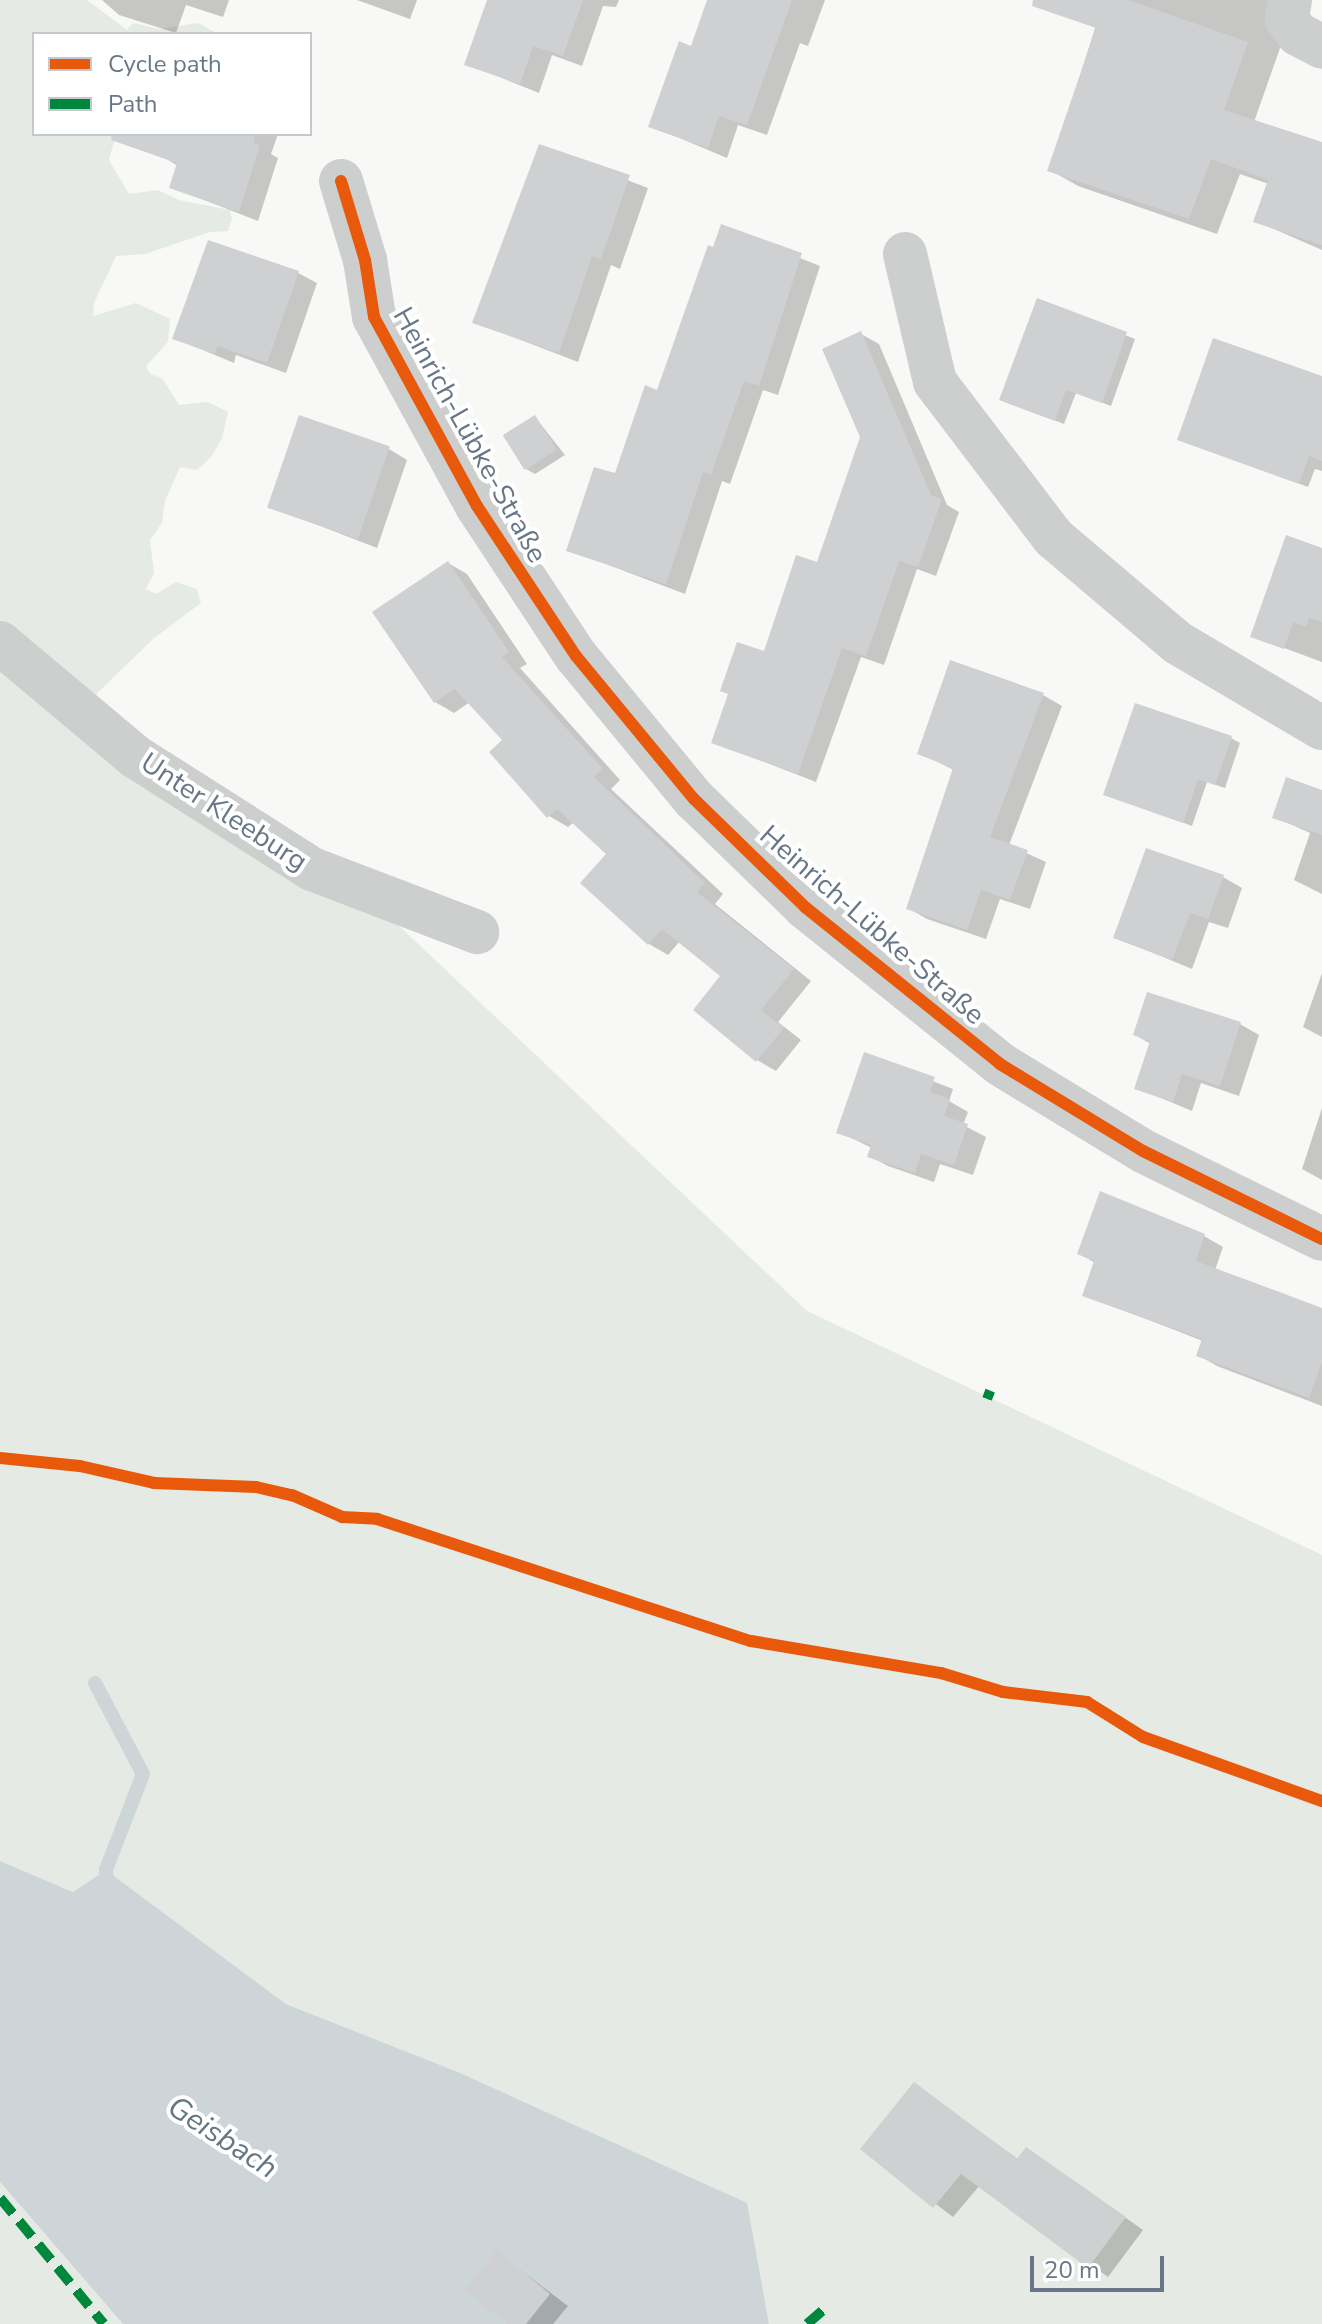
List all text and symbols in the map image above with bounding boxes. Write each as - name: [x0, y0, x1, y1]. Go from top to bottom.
- legend: [32, 32, 312, 136]
- text: Cycle path: [108, 48, 222, 80]
- text: Path: [108, 88, 157, 120]
- street label: Heinrich-Lübke-Straße: [386, 301, 554, 569]
- street label: Unter Kleeburg: [134, 746, 314, 878]
- street label: Heinrich-Lübke-Straße: [753, 818, 991, 1032]
- water label: Geisbach: [160, 2089, 284, 2187]
- scale bar: [1034, 2240, 1168, 2290]
- text: 20 m: [1044, 2254, 1100, 2286]

